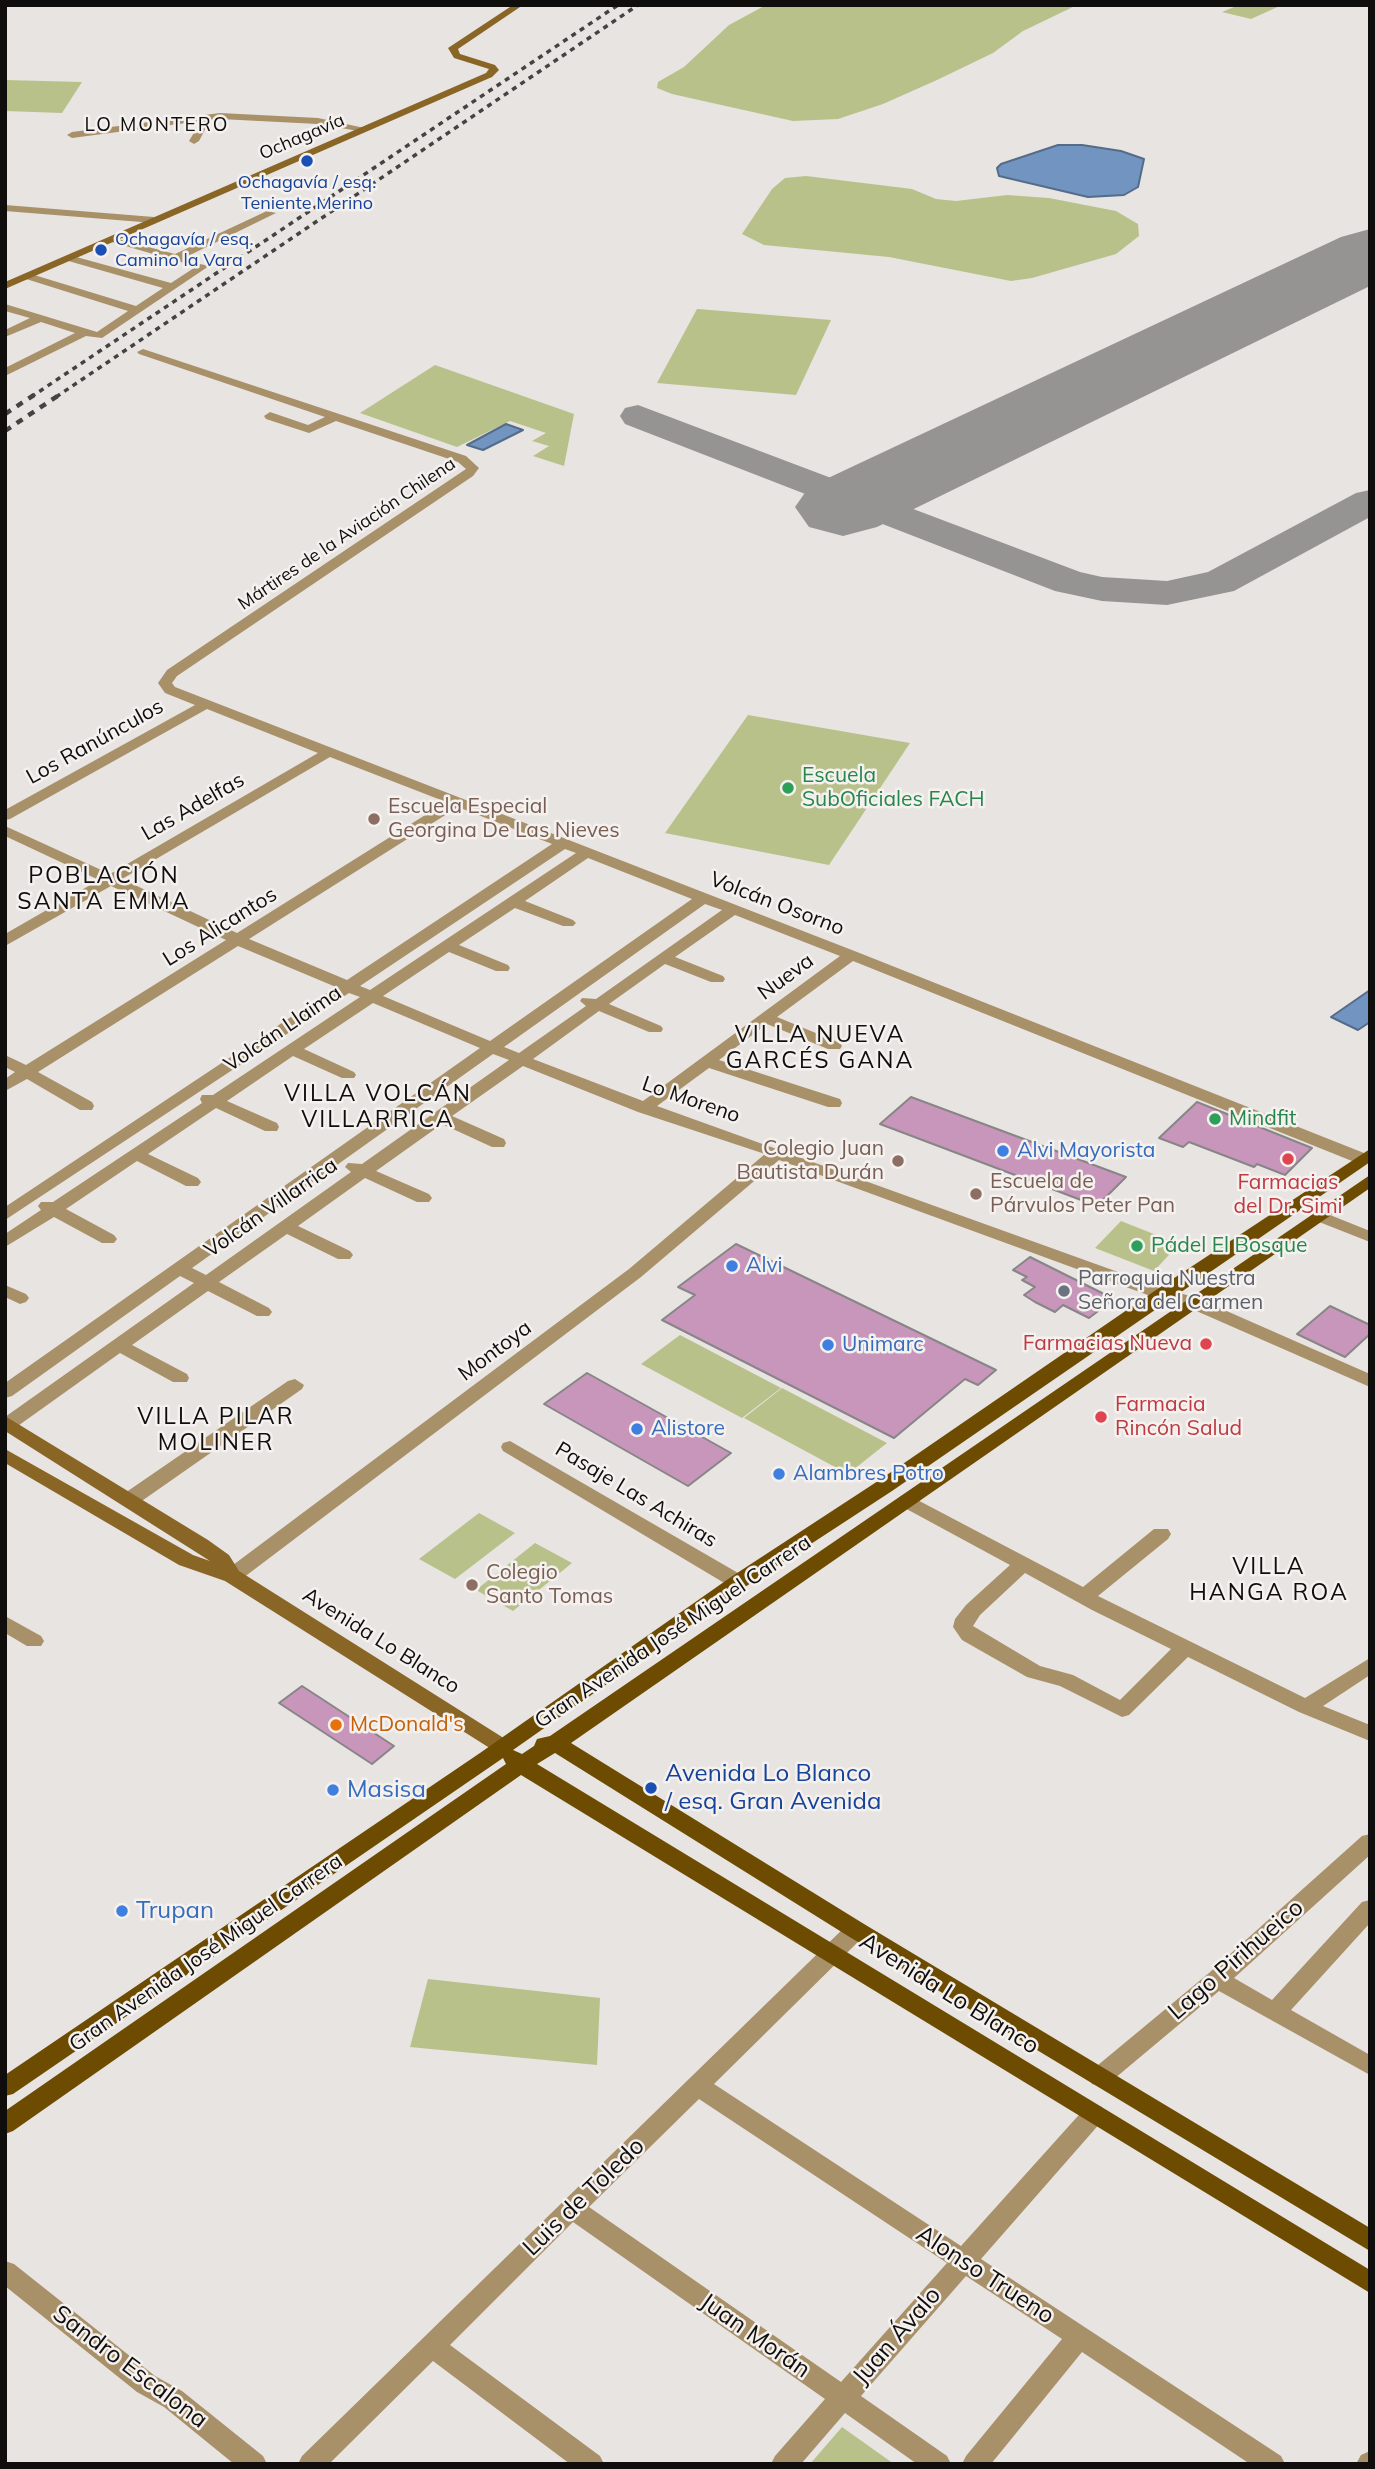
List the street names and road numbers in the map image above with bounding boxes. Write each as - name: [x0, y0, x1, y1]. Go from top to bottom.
- street label: Ochagavía: [256, 109, 348, 165]
- street label: Mártires de la Aviación Chilena: [234, 453, 460, 615]
- street label: Los Ranúnculos: [22, 694, 168, 790]
- street label: Las Adelfas: [137, 768, 249, 846]
- street label: Volcán Osorno: [706, 867, 848, 941]
- street label: Los Alicantos: [158, 882, 282, 972]
- street label: Nueva: [753, 948, 819, 1006]
- street label: Volcán Llaima: [219, 980, 347, 1078]
- street label: Lo Moreno: [639, 1071, 743, 1129]
- street label: Volcán Villarrica: [200, 1153, 342, 1263]
- street label: Montoya: [454, 1315, 536, 1387]
- street label: Pasaje Las Achiras: [551, 1437, 721, 1553]
- street label: Gran Avenida José Miguel Carrera: [530, 1530, 816, 1734]
- street label: Avenida Lo Blanco: [298, 1583, 464, 1699]
- street label: Gran Avenida José Miguel Carrera: [65, 1849, 347, 2057]
- street label: Lago Pirihueico: [1163, 1893, 1309, 2027]
- street label: Avenida Lo Blanco: [854, 1927, 1044, 2061]
- street label: Luis de Toledo: [517, 2132, 651, 2262]
- street label: Alonso Trueno: [910, 2220, 1060, 2330]
- street label: Juan Ávalo: [847, 2281, 947, 2391]
- street label: Juan Morán: [694, 2288, 816, 2384]
- street label: Sandro Escalona: [47, 2299, 213, 2435]

